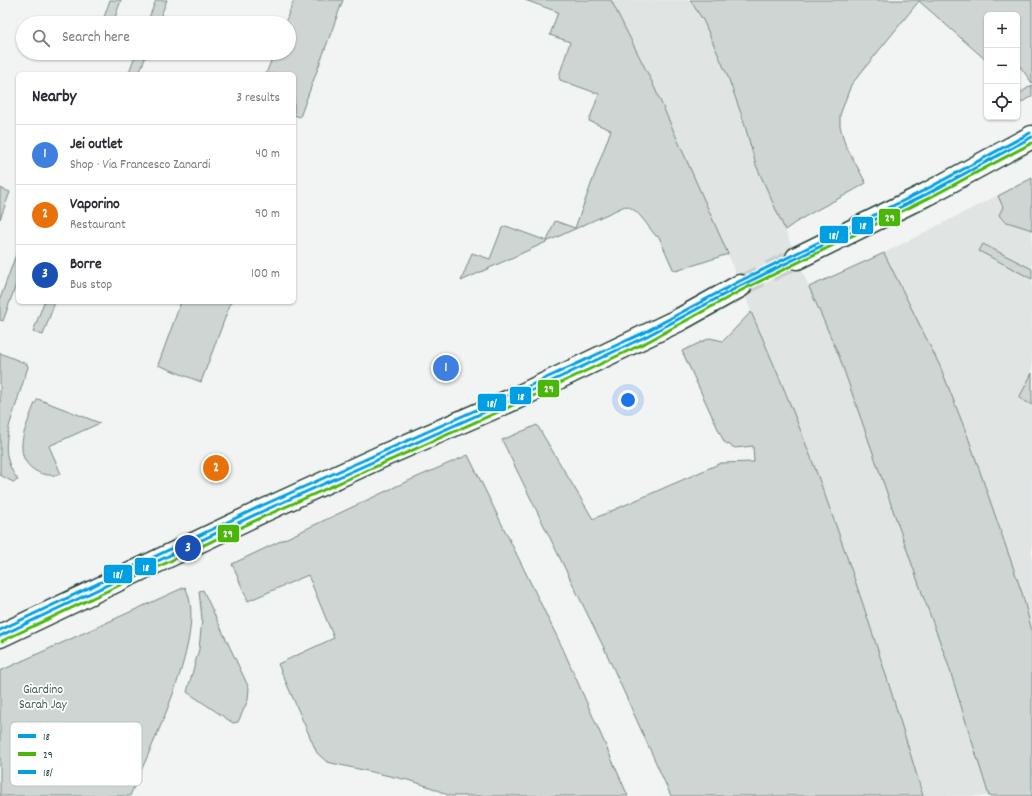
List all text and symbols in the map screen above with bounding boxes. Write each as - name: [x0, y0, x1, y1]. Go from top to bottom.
- map controls: [984, 12, 1020, 120]
- button: +: [984, 12, 1020, 48]
- search box: [16, 16, 296, 60]
- icon: search: [30, 27, 52, 49]
- text: Search here: [62, 27, 130, 49]
- button: −: [984, 48, 1020, 84]
- button: locate: [984, 84, 1020, 120]
- text: Nearby: [32, 86, 76, 110]
- text: 3 results: [236, 89, 280, 108]
- text: Jei outlet: [70, 134, 123, 156]
- text: 1: [44, 145, 46, 164]
- text: 40 m: [256, 145, 280, 164]
- text: Shop · Via Francesco Zanardi: [70, 156, 210, 175]
- text: Vaporino: [70, 194, 120, 216]
- text: 2: [42, 205, 48, 224]
- text: 90 m: [255, 205, 280, 224]
- line badge: 29: [878, 208, 901, 227]
- text: 29: [885, 211, 895, 227]
- text: Restaurant: [70, 216, 126, 235]
- line badge: 18: [851, 216, 874, 235]
- text: 18: [860, 219, 867, 235]
- line badge: 18/: [819, 225, 849, 244]
- text: 18/: [829, 229, 840, 245]
- text: Borre: [70, 254, 102, 276]
- text: 3: [42, 265, 48, 284]
- text: 100 m: [251, 265, 280, 284]
- text: Bus stop: [70, 276, 112, 295]
- pin: 1: [433, 353, 459, 383]
- line badge: 29: [537, 379, 560, 398]
- text: 29: [544, 382, 554, 398]
- line badge: 18: [509, 386, 532, 405]
- text: 18: [518, 390, 525, 406]
- your location: [618, 390, 638, 410]
- line badge: 18/: [477, 393, 507, 412]
- text: 18/: [487, 397, 498, 413]
- pin: 2: [203, 453, 229, 483]
- line badge: 29: [217, 524, 240, 543]
- text: 29: [223, 527, 233, 543]
- pin: 3: [175, 533, 201, 563]
- line badge: 18: [134, 557, 157, 576]
- text: 18: [143, 561, 150, 577]
- line badge: 18/: [103, 564, 133, 584]
- text: 18/: [113, 568, 124, 584]
- park label: Giardino Sarah Jay: [19, 681, 68, 715]
- legend: [10, 722, 142, 786]
- text: 18: [43, 730, 50, 746]
- text: 29: [43, 748, 53, 764]
- text: 18/: [43, 766, 53, 782]

